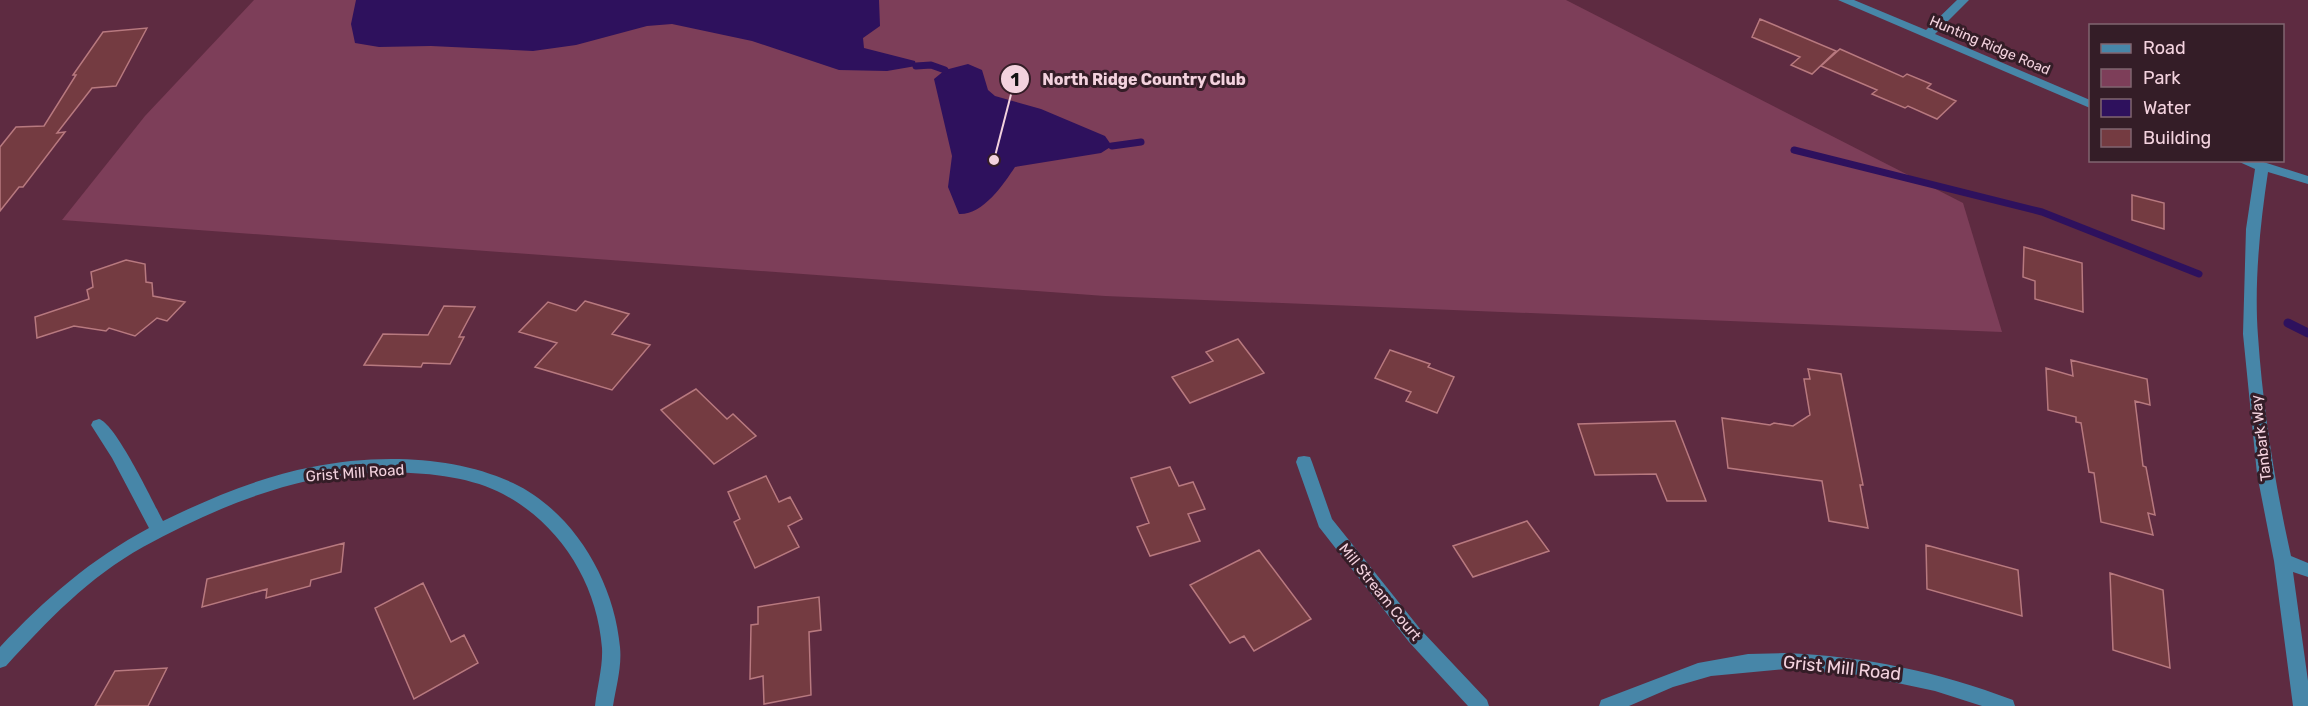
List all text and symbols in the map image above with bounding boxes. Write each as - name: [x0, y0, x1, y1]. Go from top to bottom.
- street label: Hunting Ridge Road: [1927, 12, 2053, 79]
- legend: [2089, 24, 2284, 162]
- text: Road: [2143, 37, 2186, 59]
- callout: North Ridge Country Club: [1000, 62, 1258, 96]
- text: Park: [2143, 67, 2181, 89]
- text: 1: [1011, 69, 1019, 91]
- text: North Ridge Country Club: [1042, 70, 1246, 89]
- text: Water: [2143, 97, 2191, 119]
- text: Building: [2143, 127, 2211, 149]
- street label: Tanbark Way: [2247, 394, 2275, 482]
- street label: Grist Mill Road: [305, 461, 405, 485]
- street label: Mill Stream Court: [1335, 540, 1425, 644]
- street label: Grist Mill Road: [1782, 651, 1902, 685]

